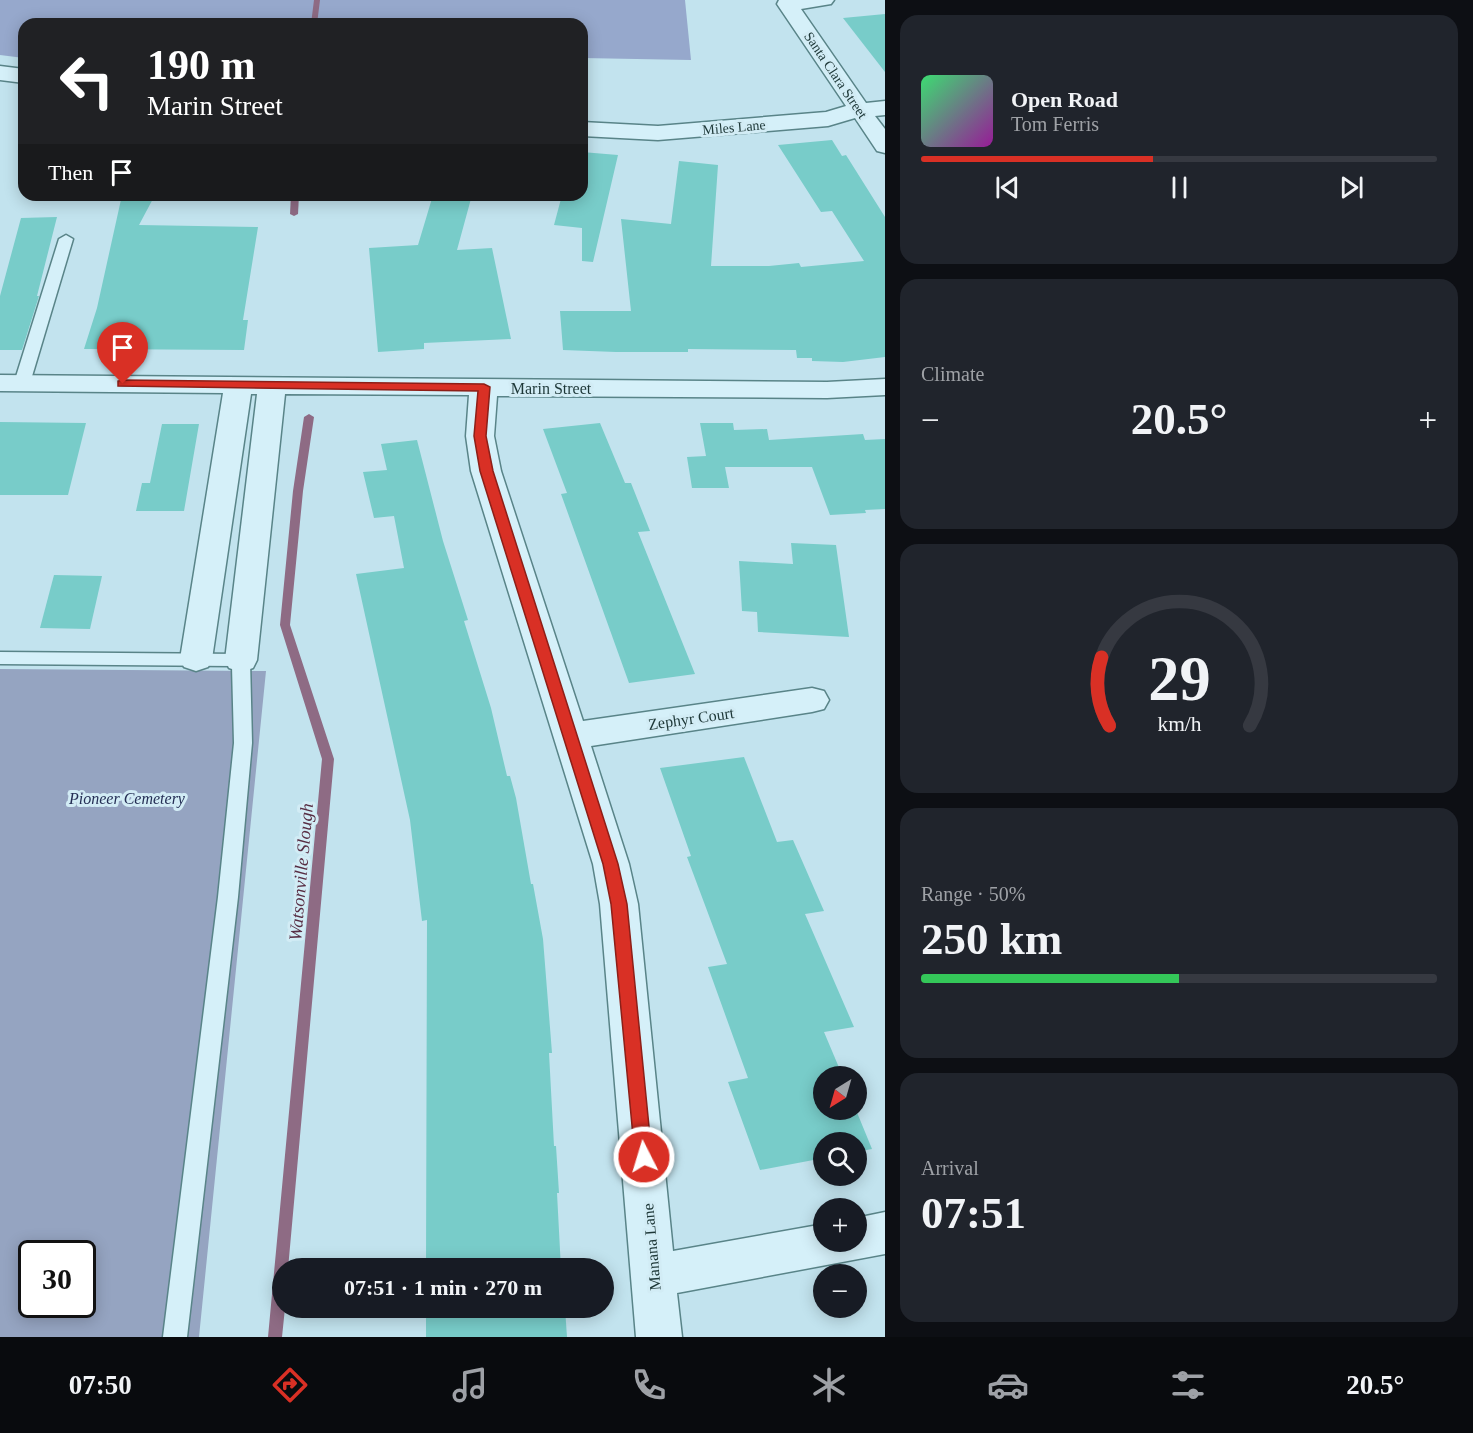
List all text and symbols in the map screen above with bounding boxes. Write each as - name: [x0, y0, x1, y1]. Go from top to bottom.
- street label: Santa Clara Street: [801, 29, 870, 121]
- icon: left: [48, 42, 126, 120]
- text: 190 m: [147, 42, 256, 88]
- text: Open Road: [1011, 87, 1118, 112]
- text: Marin Street: [147, 91, 283, 121]
- text: Tom Ferris: [1011, 113, 1099, 135]
- street label: Miles Lane: [702, 117, 766, 138]
- icon: arrive: [105, 156, 138, 189]
- text: Then: [48, 160, 93, 185]
- icon: previous: [991, 171, 1024, 204]
- icon: pause: [1163, 171, 1196, 204]
- icon: next: [1335, 171, 1368, 204]
- pin: [97, 322, 148, 384]
- icon: arrive: [106, 331, 139, 364]
- text: Climate: [921, 363, 984, 385]
- street label: Marin Street: [511, 380, 592, 397]
- text: 20.5°: [1131, 394, 1227, 444]
- text: −: [921, 402, 940, 438]
- text: +: [1418, 402, 1437, 438]
- text: 29: [1148, 644, 1210, 713]
- street label: Zephyr Court: [647, 704, 736, 734]
- text: km/h: [1157, 712, 1201, 736]
- park label: Pioneer Cemetery: [68, 790, 186, 808]
- water label: Watsonville Slough: [285, 802, 317, 942]
- text: Range · 50%: [921, 883, 1025, 905]
- text: 250 km: [921, 914, 1062, 964]
- north arrow: [813, 1066, 867, 1120]
- map controls: [813, 1066, 867, 1318]
- position arrow: [612, 1125, 676, 1189]
- button: search: [813, 1132, 867, 1186]
- text: Arrival: [921, 1157, 979, 1179]
- text: 07:51: [921, 1188, 1026, 1238]
- button: +: [813, 1198, 867, 1252]
- street label: Manana Lane: [639, 1203, 664, 1291]
- speed limit sign: 30: [18, 1240, 96, 1318]
- button: −: [813, 1264, 867, 1318]
- text: 07:51 · 1 min · 270 m: [344, 1275, 542, 1300]
- icon: directions: [269, 1364, 311, 1406]
- icon: music: [449, 1364, 491, 1406]
- icon: phone: [628, 1364, 670, 1406]
- icon: climate: [808, 1364, 850, 1406]
- icon: car: [987, 1364, 1029, 1406]
- icon: filters: [1167, 1364, 1209, 1406]
- text: 07:50: [69, 1370, 132, 1400]
- text: 20.5°: [1346, 1370, 1404, 1400]

